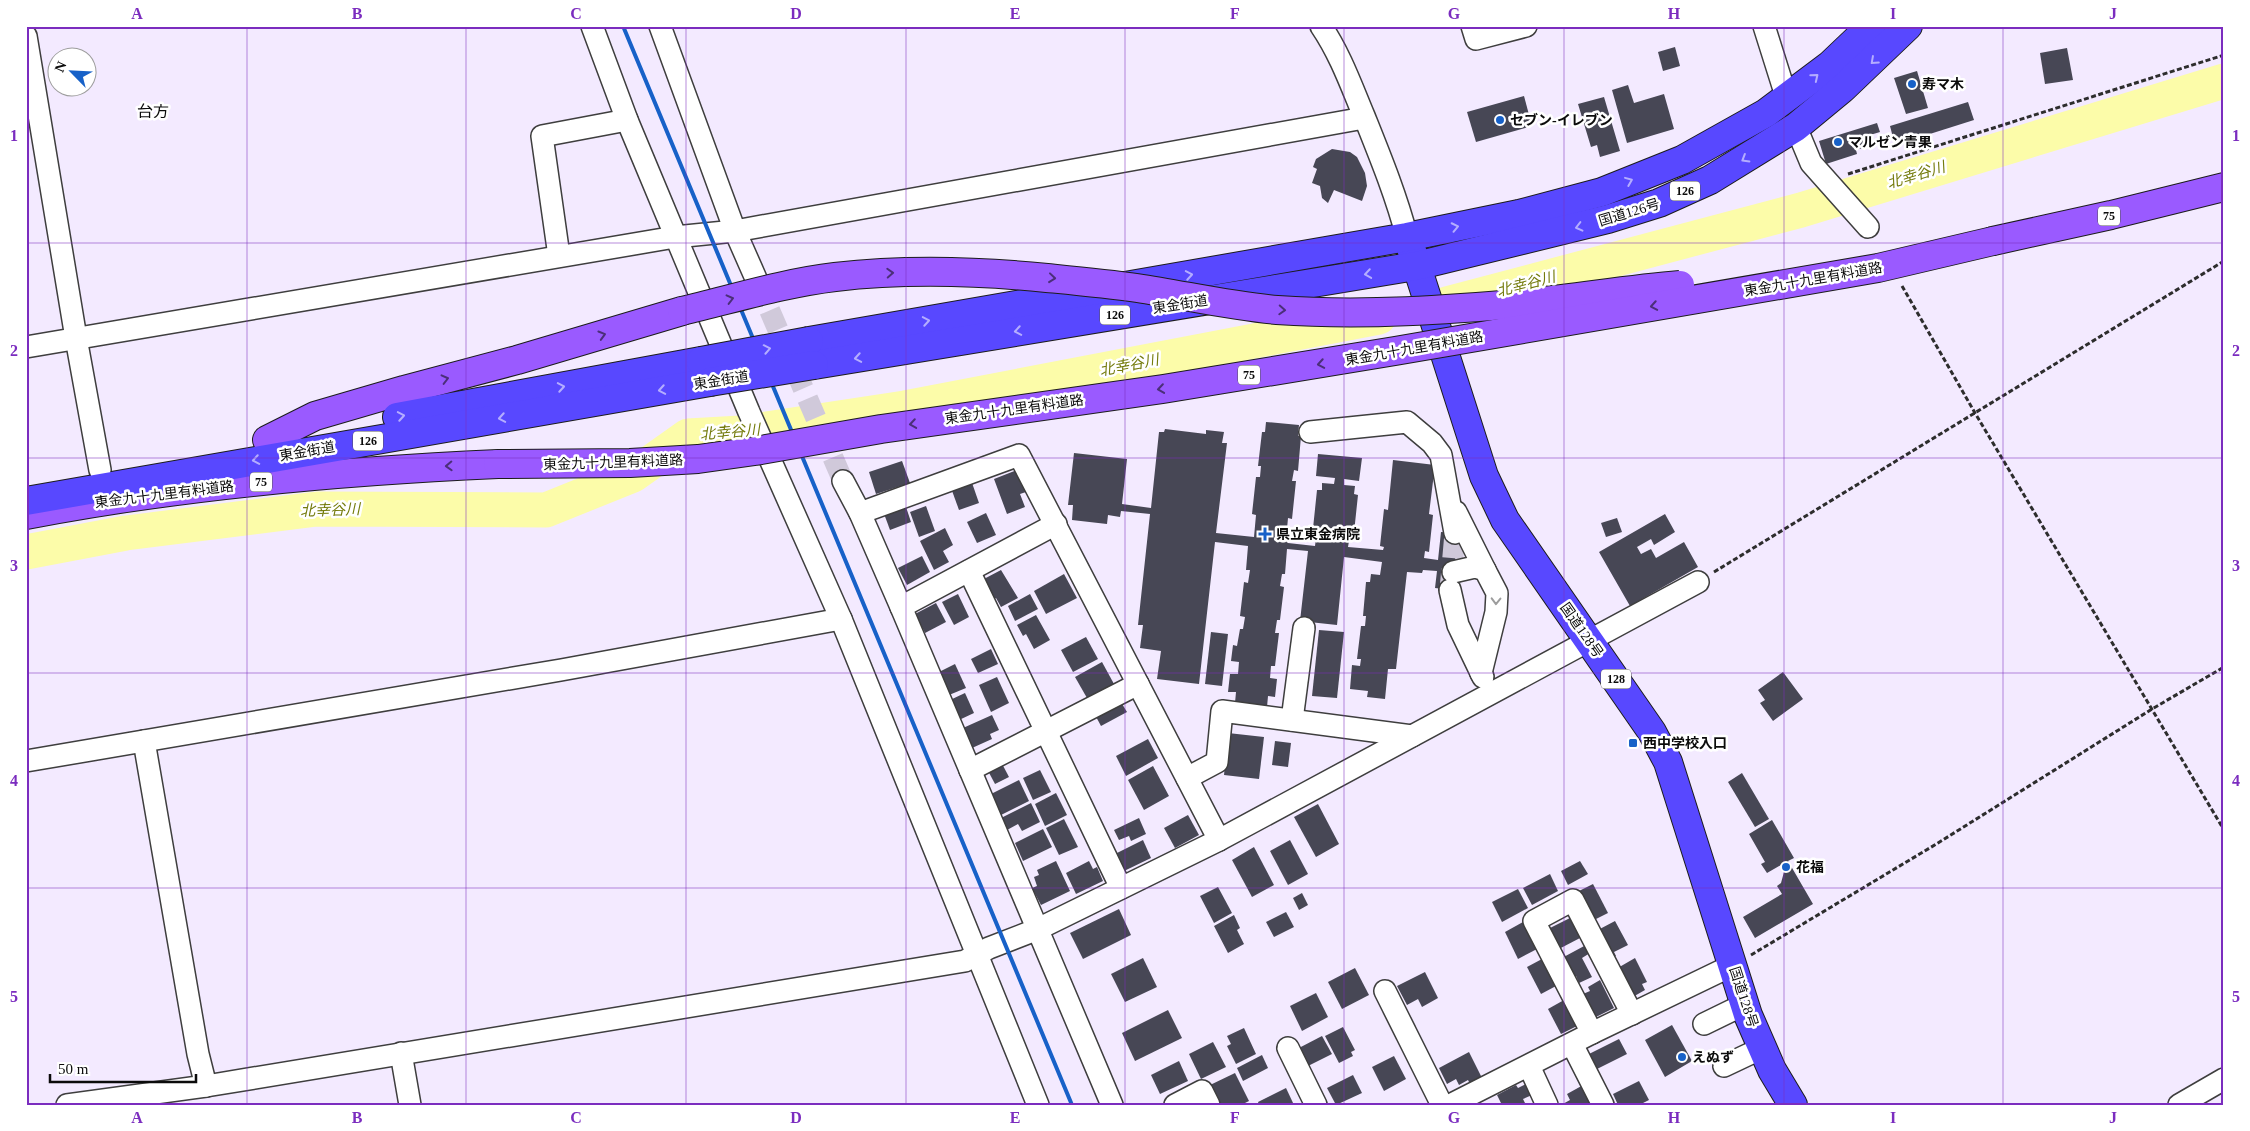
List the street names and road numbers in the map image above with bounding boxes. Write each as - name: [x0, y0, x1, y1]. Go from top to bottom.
- road number: 126: [1670, 182, 1700, 200]
- street label: 国道126号: [1597, 196, 1661, 229]
- road number: 75: [2098, 207, 2120, 226]
- street label: 東金九十九里有料道路: [1743, 259, 1883, 299]
- street label: 東金街道: [1151, 293, 1209, 316]
- road number: 126: [1100, 306, 1130, 324]
- street label: 東金九十九里有料道路: [1344, 328, 1484, 368]
- road number: 75: [1238, 366, 1260, 384]
- street label: 東金街道: [692, 369, 750, 392]
- street label: 東金九十九里有料道路: [944, 391, 1084, 427]
- road number: 126: [353, 432, 383, 451]
- street label: 東金街道: [278, 439, 336, 464]
- street label: 東金九十九里有料道路: [543, 452, 683, 472]
- road number: 75: [250, 472, 272, 492]
- street label: 東金九十九里有料道路: [94, 478, 234, 510]
- street label: 国道128号: [1557, 600, 1606, 660]
- road number: 128: [1601, 670, 1631, 689]
- street label: 国道128号: [1727, 965, 1760, 1029]

